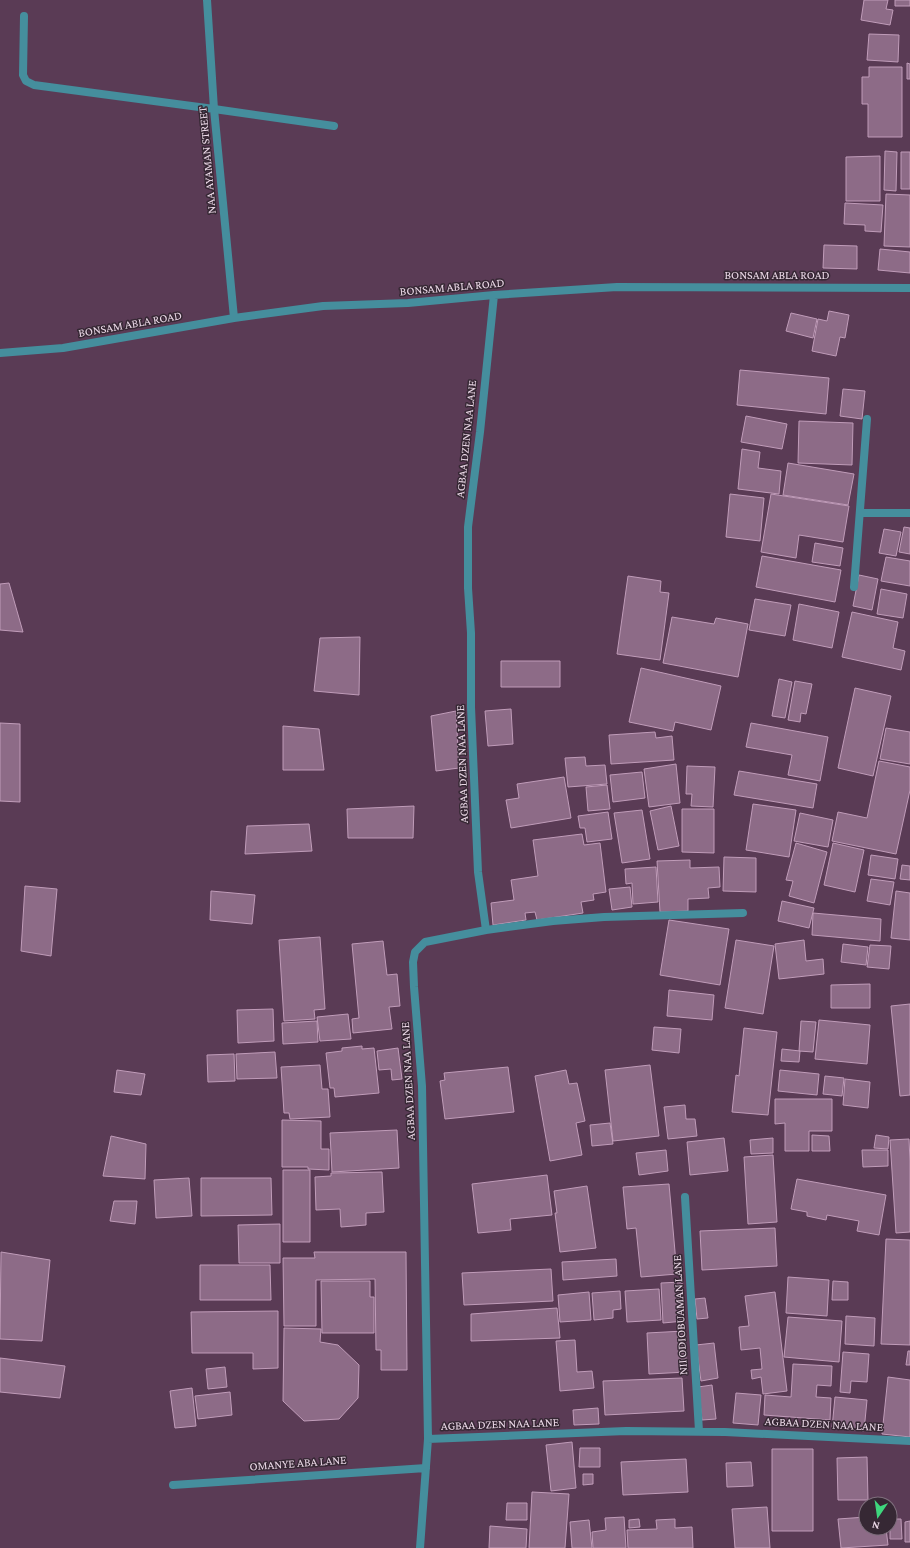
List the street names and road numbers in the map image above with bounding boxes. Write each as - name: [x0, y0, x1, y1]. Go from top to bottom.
- street label: NAA AYAMAN STREET: [195, 105, 219, 214]
- street label: BONSAM ABLA ROAD: [725, 268, 829, 282]
- street label: BONSAM ABLA ROAD: [399, 275, 505, 299]
- street label: BONSAM ABLA ROAD: [77, 308, 183, 340]
- street label: AGBAA DZEN NAA LANE: [453, 379, 479, 499]
- street label: AGBAA DZEN NAA LANE: [453, 704, 471, 823]
- street label: AGBAA DZEN NAA LANE: [398, 1021, 418, 1141]
- street label: NII ODIOBUAMAN LANE: [670, 1254, 690, 1375]
- street label: AGBAA DZEN NAA LANE: [764, 1414, 884, 1434]
- street label: AGBAA DZEN NAA LANE: [441, 1415, 560, 1433]
- street label: OMANYE ABA LANE: [249, 1453, 348, 1473]

